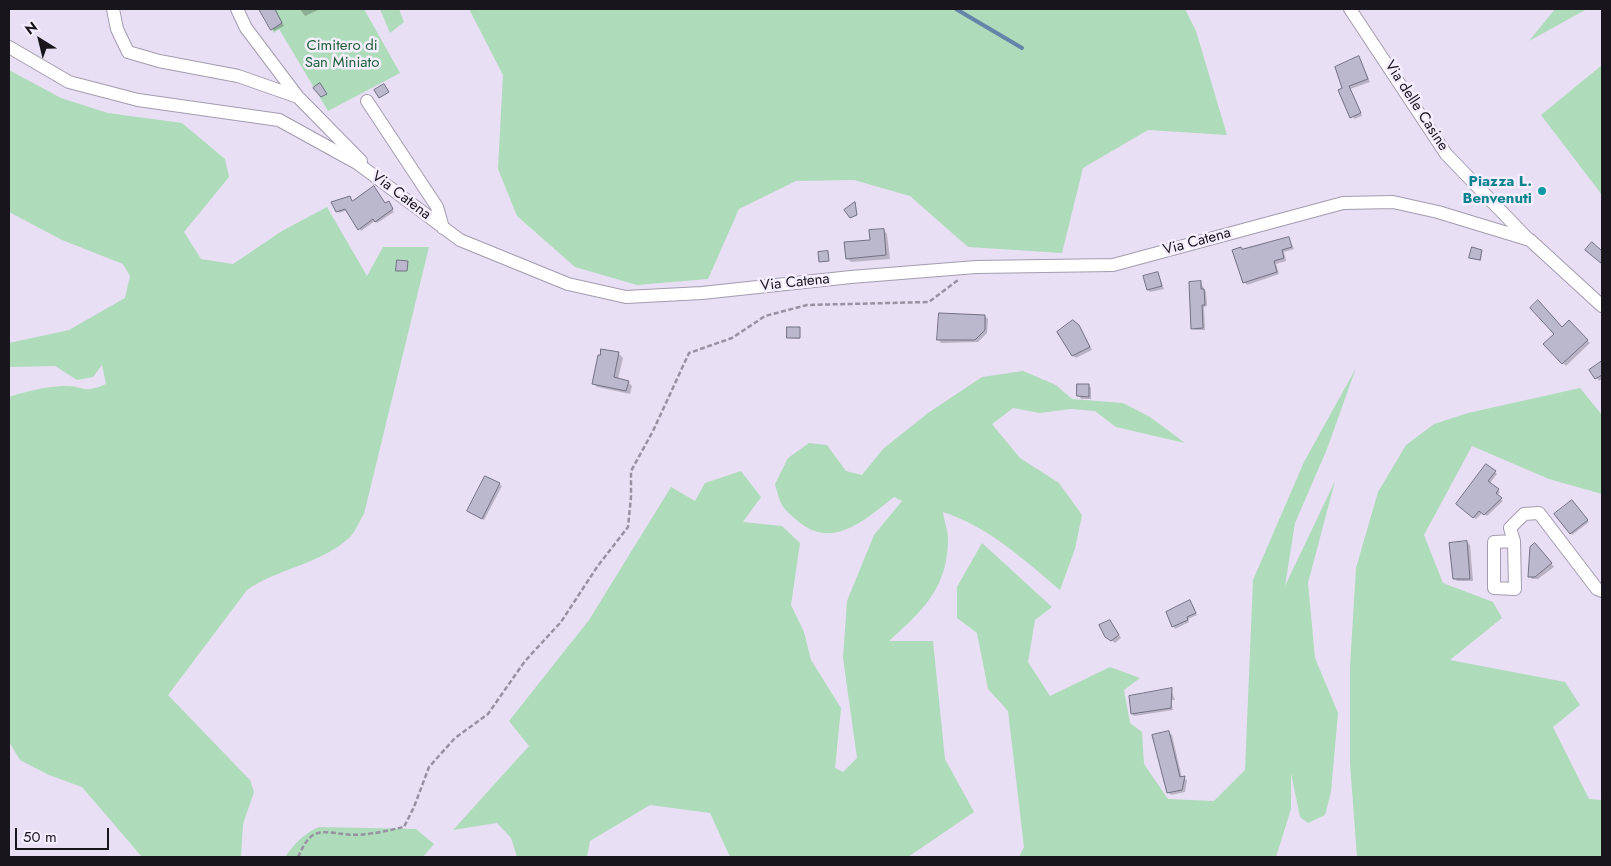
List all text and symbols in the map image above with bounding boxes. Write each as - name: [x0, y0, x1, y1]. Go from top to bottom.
- north arrow: [15, 15, 65, 65]
- text: N: [21, 17, 42, 39]
- park label: Cimitero di San Miniato: [305, 37, 379, 72]
- street label: Via delle Casine: [1380, 58, 1452, 154]
- street label: Via Catena: [368, 168, 434, 224]
- place label: Piazza L. Benvenuti: [1462, 173, 1532, 208]
- marker: Piazza L. Benvenuti: [1536, 185, 1548, 197]
- street label: Via Catena: [1161, 224, 1233, 260]
- street label: Via Catena: [760, 270, 830, 296]
- scale bar: [18, 818, 111, 850]
- text: 50 m: [23, 826, 57, 848]

